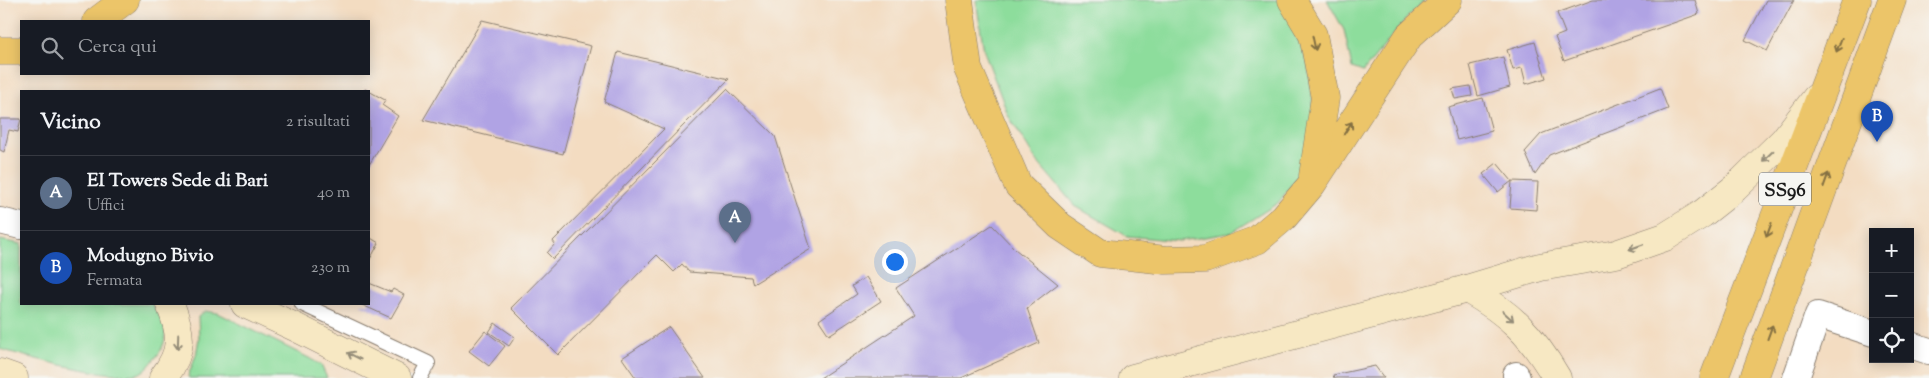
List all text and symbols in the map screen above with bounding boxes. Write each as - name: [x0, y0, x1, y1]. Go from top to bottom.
- search box: [20, 20, 370, 75]
- icon: search: [38, 34, 66, 62]
- text: Cerca qui: [78, 34, 157, 61]
- one-way arrow: [1310, 34, 1320, 50]
- one-way arrow: [1834, 37, 1843, 53]
- pin: B: [1861, 101, 1893, 142]
- text: Vicino: [40, 108, 101, 138]
- text: 2 risultati: [286, 111, 350, 134]
- one-way arrow: [1343, 121, 1354, 135]
- one-way arrow: [1762, 150, 1775, 162]
- text: EI Towers Sede di Bari: [87, 168, 268, 195]
- road number: SS96: [1759, 172, 1811, 205]
- one-way arrow: [1822, 172, 1831, 188]
- text: A: [50, 182, 63, 205]
- text: 40 m: [317, 182, 350, 205]
- text: Uffici: [87, 195, 125, 218]
- pin: A: [719, 202, 751, 243]
- one-way arrow: [1764, 222, 1774, 237]
- map controls: [1869, 228, 1914, 363]
- button: +: [1869, 228, 1914, 273]
- text: Modugno Bivio: [87, 243, 214, 270]
- one-way arrow: [1629, 243, 1644, 252]
- your location: [882, 249, 908, 275]
- text: B: [51, 257, 61, 280]
- text: 230 m: [311, 257, 350, 280]
- text: Fermata: [87, 270, 142, 293]
- button: −: [1869, 273, 1914, 318]
- one-way arrow: [1501, 310, 1514, 321]
- button: locate: [1869, 318, 1914, 363]
- one-way arrow: [1766, 325, 1775, 340]
- one-way arrow: [173, 334, 183, 350]
- one-way arrow: [347, 351, 362, 360]

